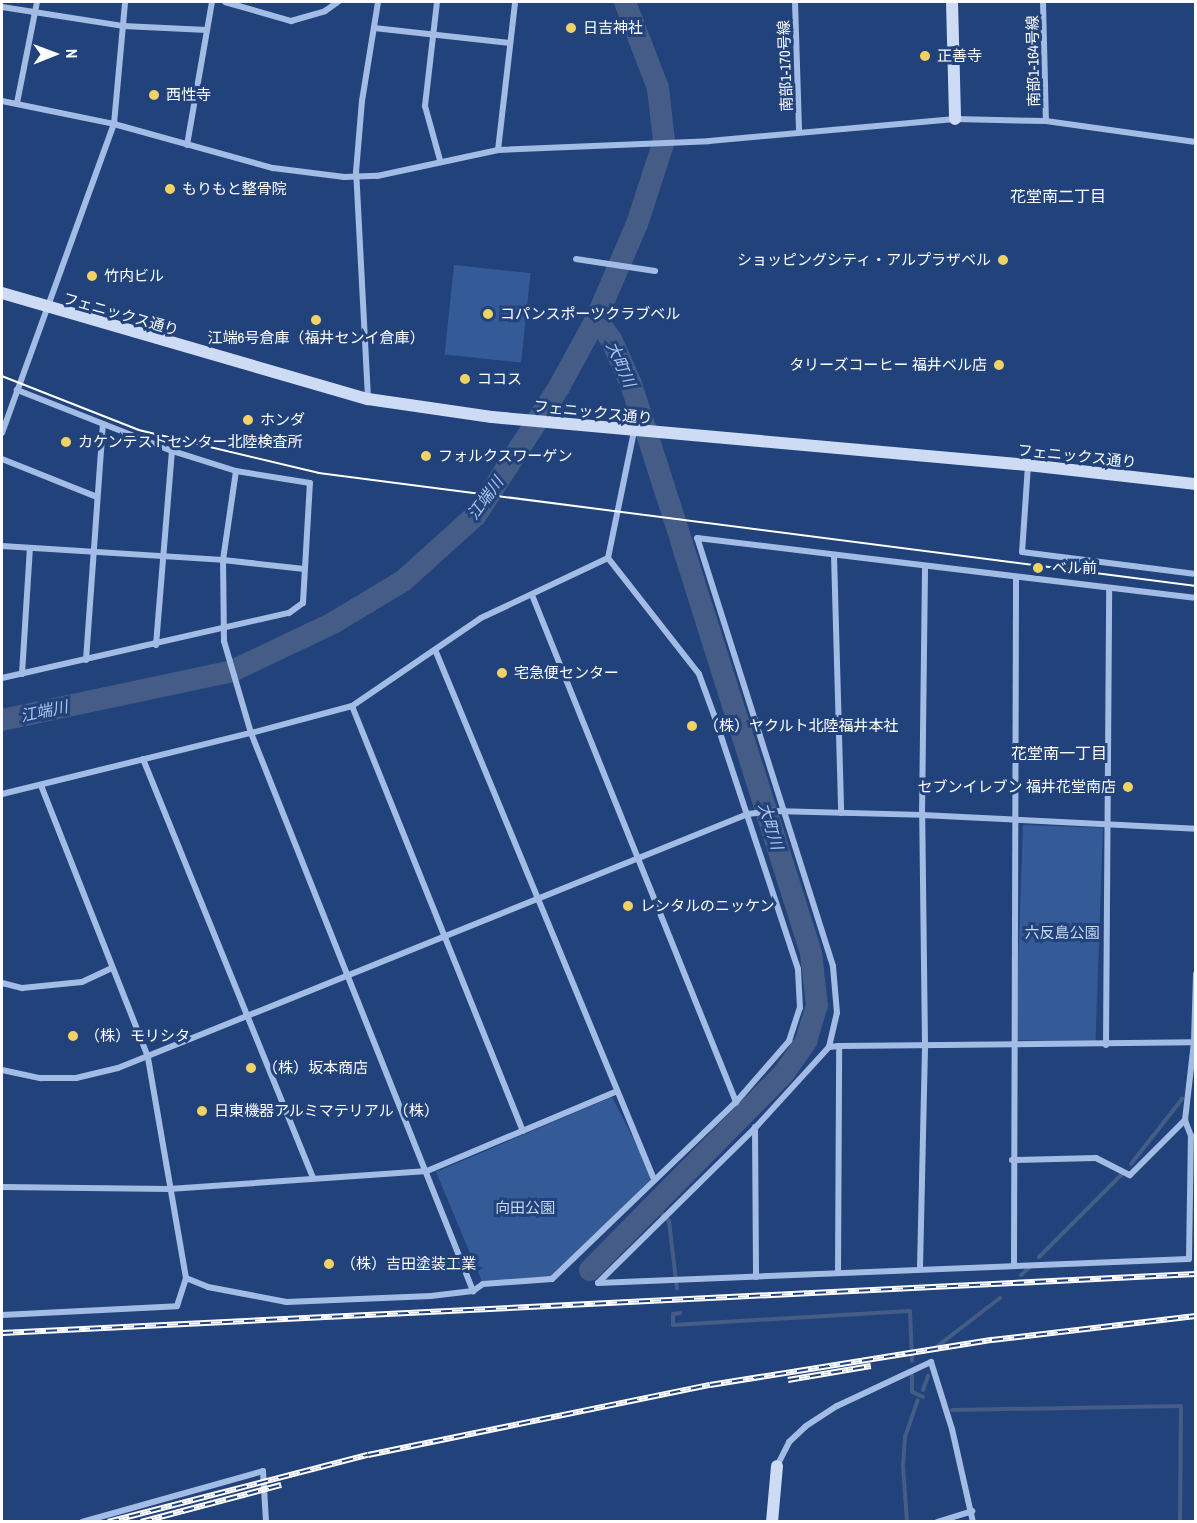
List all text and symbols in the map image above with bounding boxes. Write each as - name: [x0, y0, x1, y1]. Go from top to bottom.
- street label: 南部1-164号線: [1023, 15, 1043, 107]
- place label: 日吉神社: [583, 19, 643, 37]
- street label: 南部1-170号線: [774, 20, 796, 112]
- marker: 日吉神社: [564, 21, 578, 35]
- north arrow: [24, 24, 84, 84]
- place label: 正善寺: [937, 47, 982, 65]
- text: N: [61, 49, 83, 59]
- marker: 正善寺: [918, 49, 932, 63]
- place label: 西性寺: [166, 86, 211, 104]
- marker: 西性寺: [147, 88, 161, 102]
- place label: もりもと整骨院: [182, 180, 287, 198]
- marker: もりもと整骨院: [163, 182, 177, 196]
- district label: 花堂南二丁目: [1010, 186, 1106, 206]
- place label: ショッピングシティ・アルプラザベル: [736, 251, 991, 269]
- marker: ショッピングシティ・アルプラザベル: [996, 253, 1010, 267]
- place label: 竹内ビル: [104, 267, 164, 285]
- marker: 竹内ビル: [85, 269, 99, 283]
- street label: フェニックス通り: [61, 289, 181, 339]
- place label: コパンスポーツクラブベル: [500, 305, 680, 323]
- marker: コパンスポーツクラブベル: [481, 307, 495, 321]
- marker: 江端6号倉庫（福井センイ倉庫）: [309, 313, 323, 327]
- place label: 江端6号倉庫（福井センイ倉庫）: [208, 329, 424, 347]
- water label: 大町川: [602, 338, 640, 390]
- place label: タリーズコーヒー 福井ベル店: [789, 356, 987, 374]
- marker: タリーズコーヒー 福井ベル店: [992, 358, 1006, 372]
- place label: ココス: [477, 370, 522, 388]
- marker: ココス: [458, 372, 472, 386]
- street label: フェニックス通り: [532, 397, 654, 427]
- place label: ホンダ: [260, 411, 305, 429]
- marker: ホンダ: [241, 413, 255, 427]
- place label: カケンテストセンター北陸検査所: [78, 433, 303, 451]
- marker: カケンテストセンター北陸検査所: [59, 435, 73, 449]
- street label: フェニックス通り: [1016, 441, 1138, 471]
- place label: フォルクスワーゲン: [438, 447, 573, 465]
- marker: フォルクスワーゲン: [419, 449, 433, 463]
- water label: 江端川: [463, 473, 507, 523]
- marker: ベル前: [1029, 559, 1047, 577]
- place label: ベル前: [1052, 559, 1097, 577]
- place label: 宅急便センター: [514, 664, 619, 682]
- marker: 宅急便センター: [495, 666, 509, 680]
- water label: 江端川: [19, 697, 69, 725]
- place label: （株）ヤクルト北陸福井本社: [704, 717, 899, 735]
- marker: （株）ヤクルト北陸福井本社: [685, 719, 699, 733]
- district label: 花堂南一丁目: [1011, 743, 1107, 763]
- place label: セブンイレブン 福井花堂南店: [918, 778, 1116, 796]
- marker: セブンイレブン 福井花堂南店: [1121, 780, 1135, 794]
- water label: 大町川: [755, 800, 787, 852]
- place label: レンタルのニッケン: [640, 897, 775, 915]
- marker: レンタルのニッケン: [621, 899, 635, 913]
- park label: 六反島公園: [1025, 924, 1099, 942]
- place label: （株）モリシタ: [85, 1027, 190, 1045]
- marker: （株）モリシタ: [66, 1029, 80, 1043]
- place label: （株）坂本商店: [263, 1059, 368, 1077]
- marker: （株）坂本商店: [244, 1061, 258, 1075]
- place label: 日東機器アルミマテリアル（株）: [214, 1102, 439, 1120]
- marker: 日東機器アルミマテリアル（株）: [195, 1104, 209, 1118]
- park label: 向田公園: [495, 1199, 555, 1217]
- place label: （株）吉田塗装工業: [341, 1255, 476, 1273]
- marker: （株）吉田塗装工業: [322, 1257, 336, 1271]

